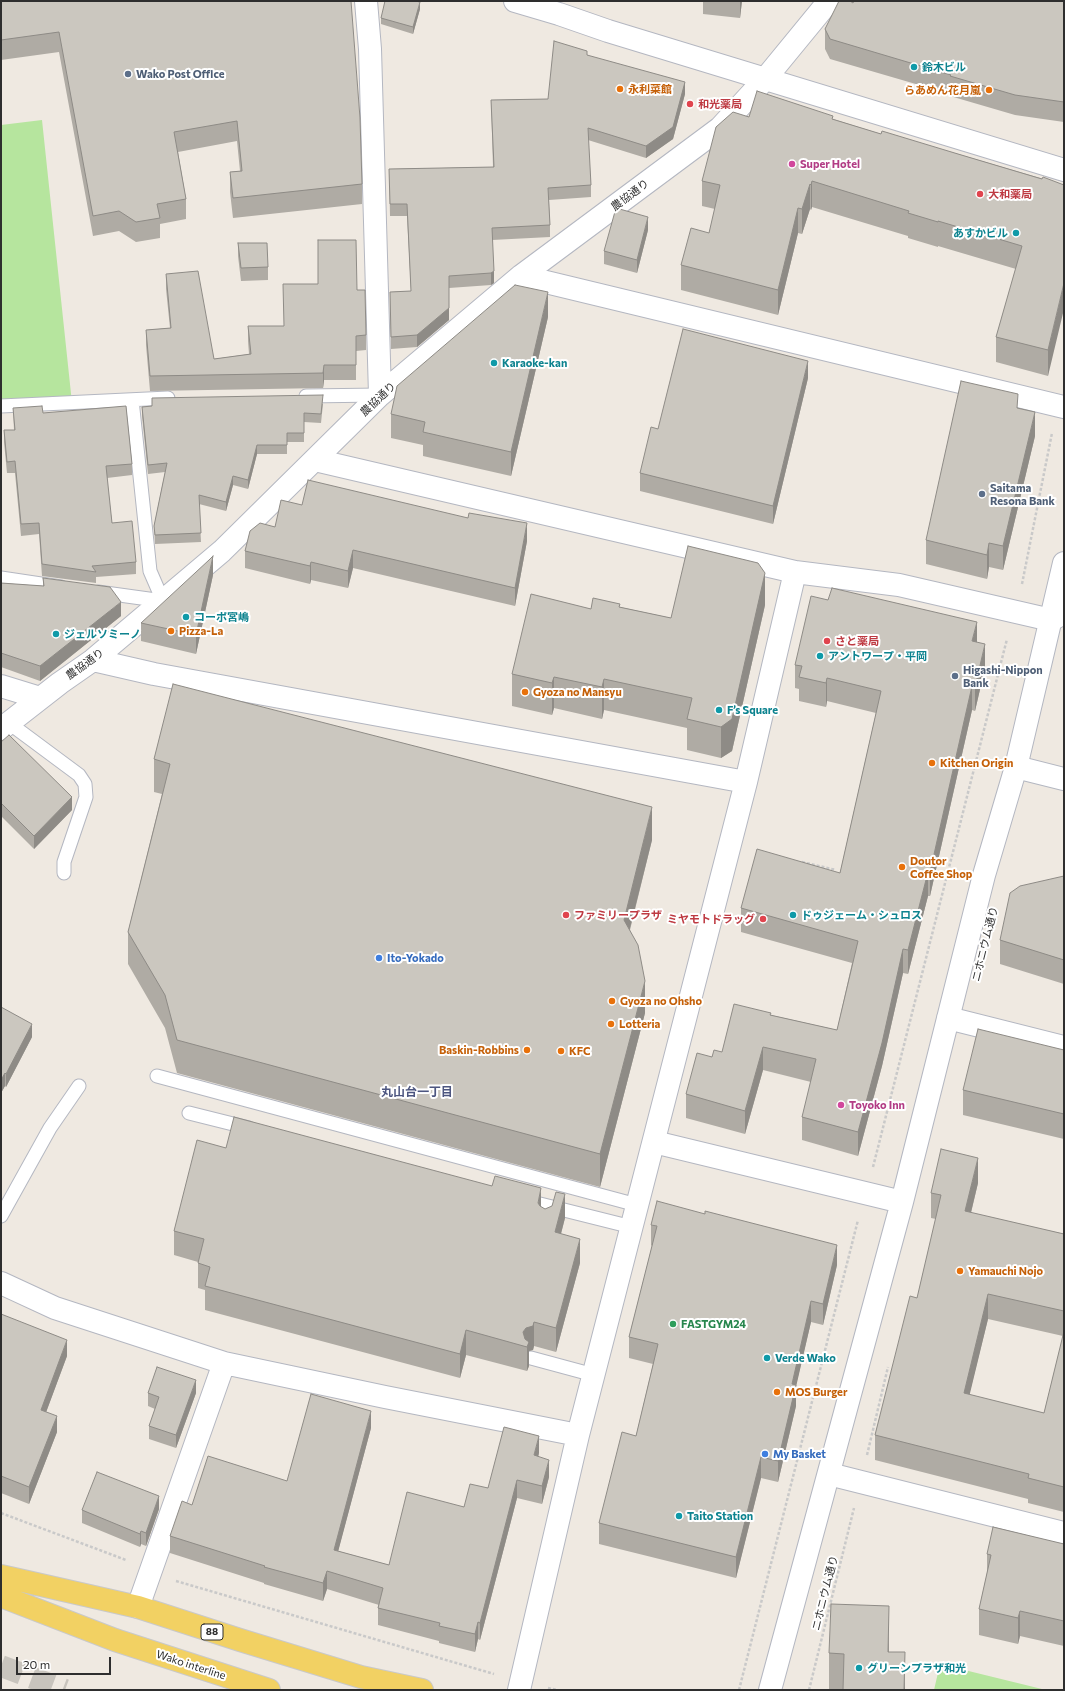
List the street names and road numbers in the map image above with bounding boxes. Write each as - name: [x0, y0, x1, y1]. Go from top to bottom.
- street label: 農協通り: [608, 176, 652, 214]
- street label: 農協通り: [357, 379, 399, 419]
- street label: 農協通り: [63, 646, 107, 682]
- street label: ニホニウム通り: [969, 905, 1001, 983]
- street label: ニホニウム通り: [809, 1554, 841, 1632]
- road number: 88: [201, 1624, 223, 1640]
- street label: Wako interline: [155, 1648, 227, 1682]

